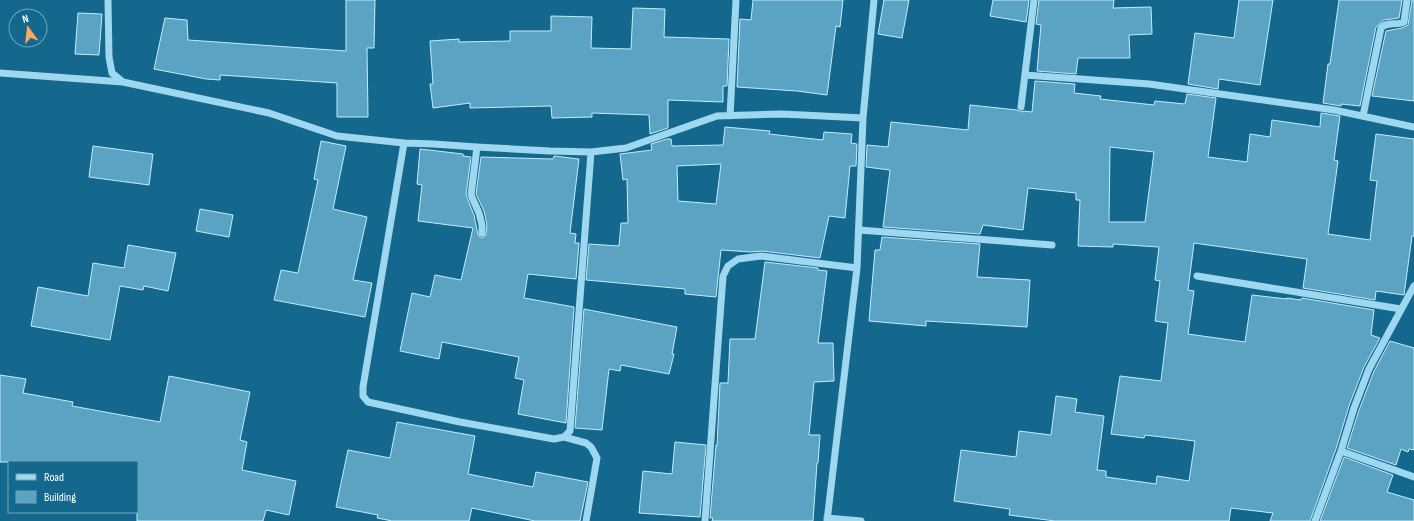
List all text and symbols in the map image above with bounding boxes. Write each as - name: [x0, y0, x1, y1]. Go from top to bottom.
- north arrow: [8, 8, 48, 48]
- text: N: [21, 12, 30, 26]
- legend: [8, 461, 138, 513]
- text: Road: [44, 470, 64, 485]
- text: Building: [44, 490, 76, 505]

